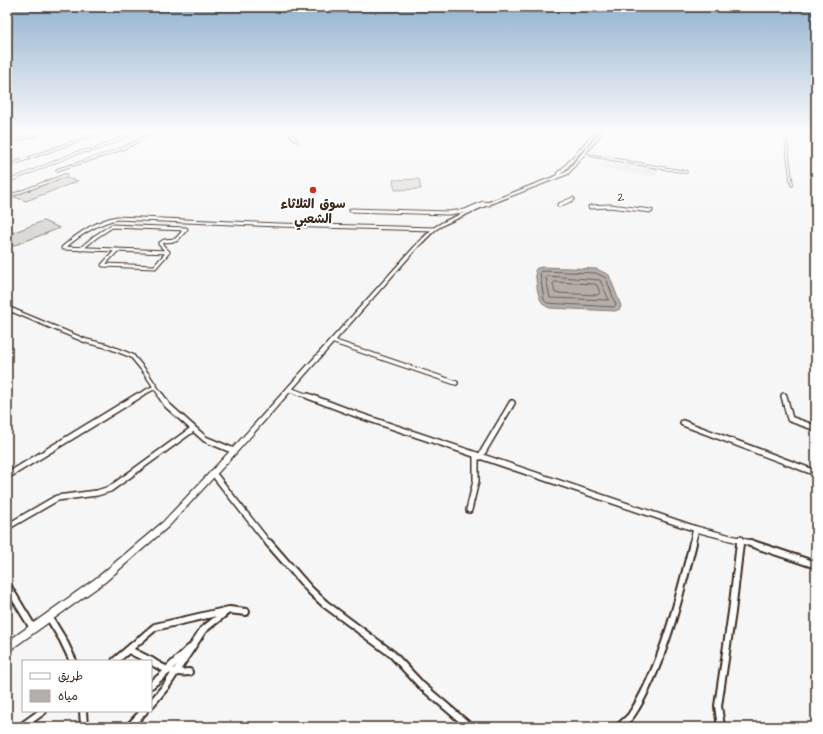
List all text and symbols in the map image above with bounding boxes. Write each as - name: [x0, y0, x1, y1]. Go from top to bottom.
- marker: سوق الثلاثاء الشعبي: [308, 185, 318, 195]
- street label: 2: [617, 188, 626, 206]
- place label: سوق الثلاثاء الشعبي: [280, 195, 346, 231]
- legend: [22, 660, 152, 712]
- text: طريق: [58, 668, 83, 685]
- text: مياه: [58, 688, 78, 705]

